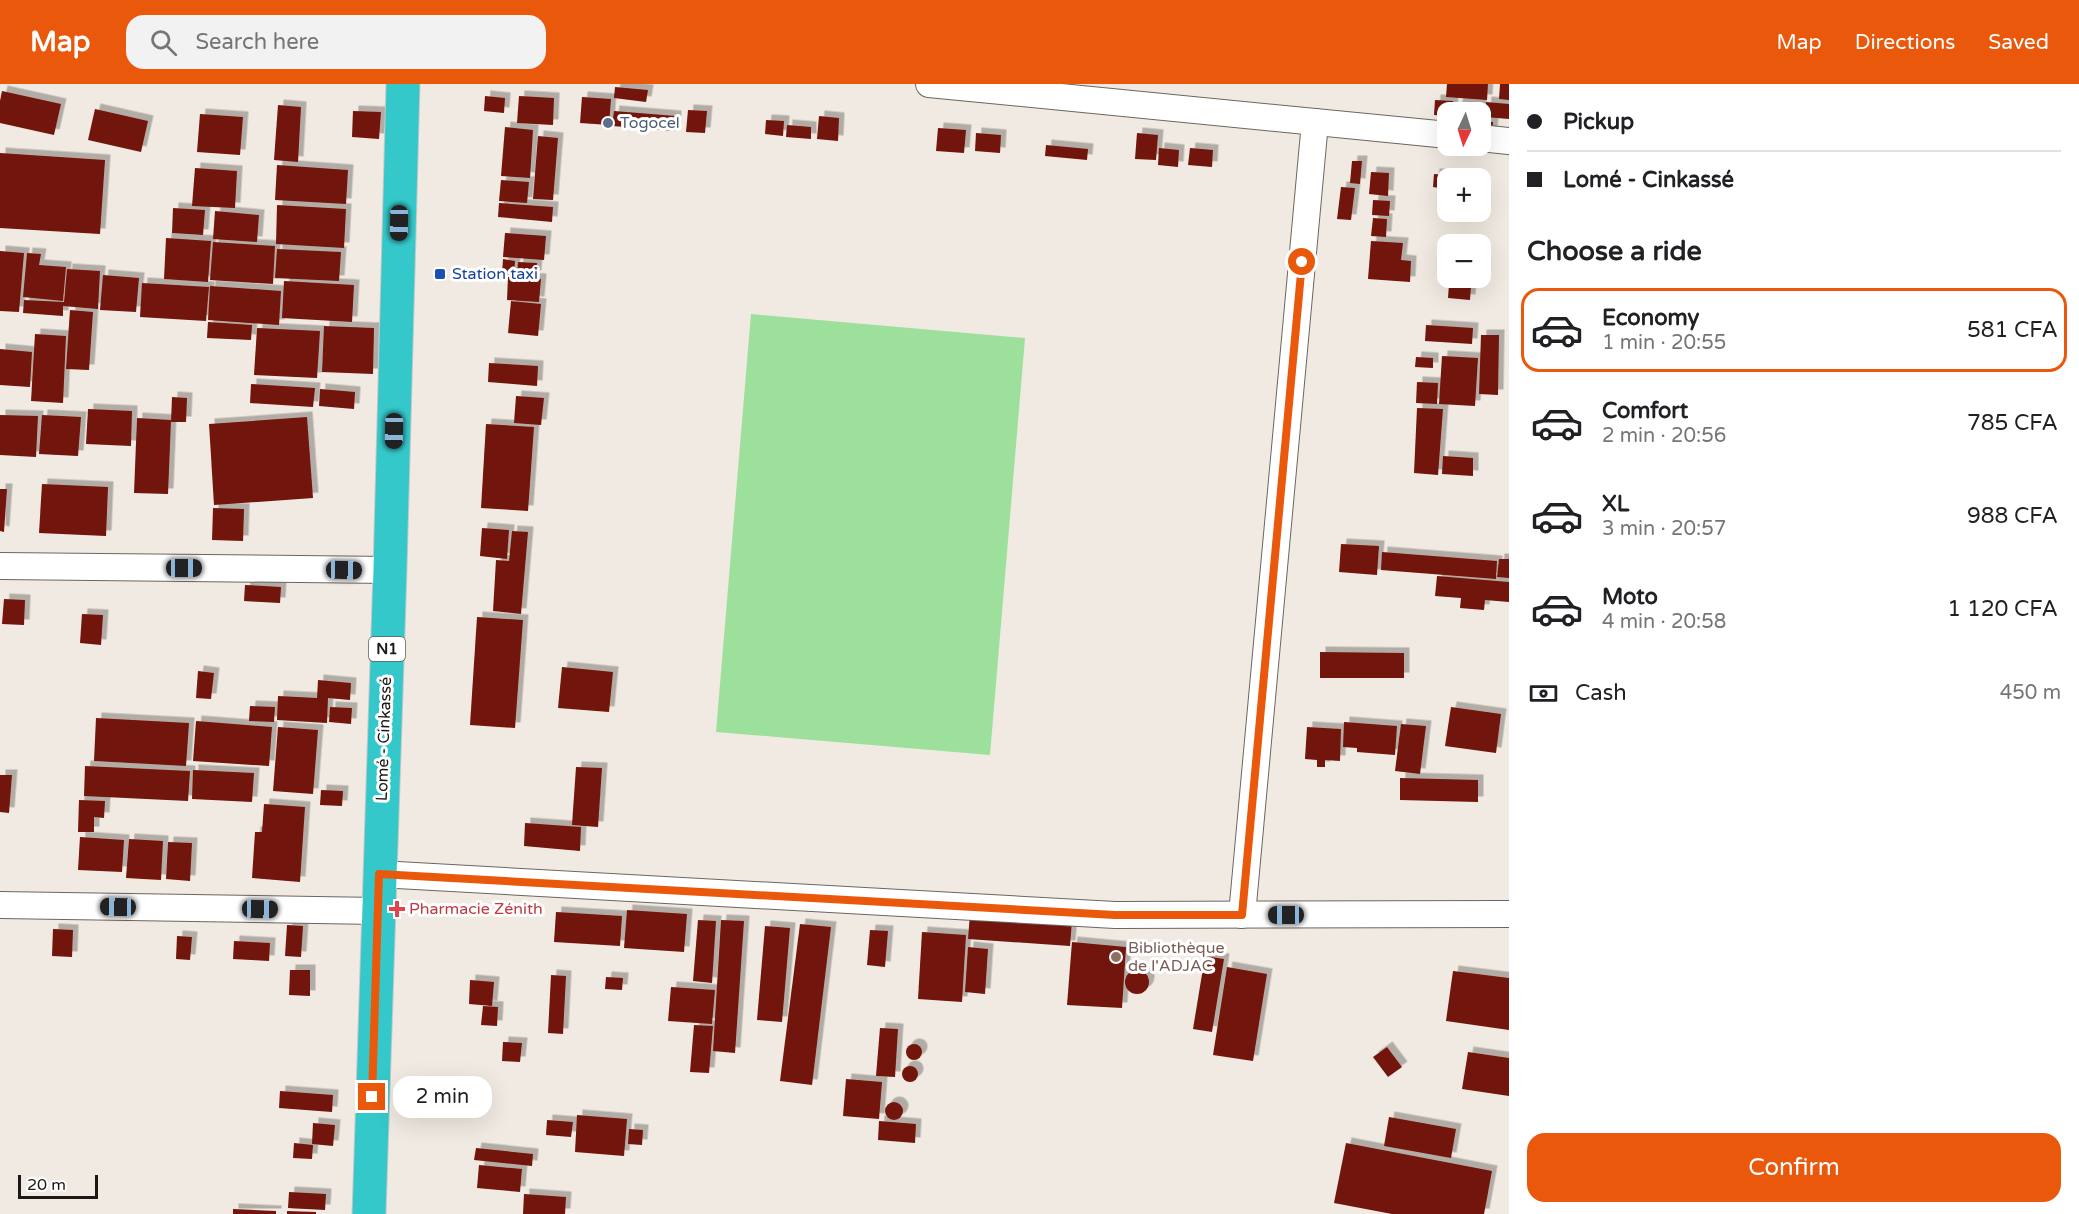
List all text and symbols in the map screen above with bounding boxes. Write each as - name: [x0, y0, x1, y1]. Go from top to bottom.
- search box: [126, 15, 546, 69]
- text: Map: [30, 25, 90, 59]
- icon: search: [147, 26, 180, 59]
- text: Search here: [195, 29, 319, 55]
- text: Map: [1776, 30, 1822, 55]
- text: Directions: [1855, 30, 1955, 55]
- text: Saved: [1988, 30, 2049, 55]
- north arrow: [1437, 102, 1491, 156]
- map controls: [1437, 102, 1491, 288]
- text: Pickup: [1563, 109, 1634, 135]
- place label: Togocel: [620, 113, 680, 133]
- marker: Togocel: [601, 116, 615, 130]
- text: Lomé - Cinkassé: [1563, 167, 1734, 193]
- button: +: [1437, 168, 1491, 222]
- car: [390, 205, 408, 241]
- button: −: [1437, 234, 1491, 288]
- text: Choose a ride: [1527, 235, 1702, 268]
- route start: [1288, 248, 1315, 275]
- place label: Station taxi: [452, 264, 538, 284]
- marker: Station taxi: [433, 267, 447, 281]
- icon: car: [1530, 303, 1584, 357]
- text: Economy: [1602, 305, 1699, 331]
- text: 581 CFA: [1967, 317, 2058, 343]
- text: 1 min · 20:55: [1602, 331, 1726, 355]
- icon: car: [1530, 396, 1584, 450]
- text: Comfort: [1602, 398, 1688, 424]
- text: 785 CFA: [1967, 410, 2058, 436]
- car: [385, 413, 403, 449]
- text: 2 min · 20:56: [1602, 424, 1726, 448]
- icon: car: [1530, 489, 1584, 543]
- text: XL: [1602, 491, 1629, 517]
- text: 988 CFA: [1967, 503, 2058, 529]
- text: 3 min · 20:57: [1602, 517, 1726, 541]
- car: [166, 559, 202, 577]
- car: [326, 561, 362, 579]
- icon: car: [1530, 582, 1584, 636]
- text: Moto: [1602, 584, 1658, 610]
- text: 1 120 CFA: [1947, 596, 2058, 622]
- text: 4 min · 20:58: [1602, 610, 1726, 634]
- road number: N1: [369, 637, 405, 661]
- street label: Lomé - Cinkassé: [372, 677, 396, 801]
- icon: cash: [1527, 677, 1560, 710]
- text: Cash: [1575, 680, 1627, 706]
- text: 450 m: [2000, 681, 2061, 705]
- car: [100, 898, 136, 916]
- place label: Pharmacie Zénith: [409, 899, 543, 919]
- car: [242, 900, 278, 918]
- marker: Pharmacie Zénith: [390, 902, 404, 916]
- car: [1268, 906, 1304, 924]
- place label: Bibliothèque de l'ADJAC: [1128, 938, 1224, 976]
- marker: Bibliothèque de l'ADJAC: [1109, 950, 1123, 964]
- callout: 2 min: [393, 1076, 492, 1118]
- route end: [358, 1083, 385, 1110]
- text: 2 min: [416, 1085, 469, 1109]
- button: Confirm: [1527, 1133, 2061, 1202]
- scale bar: [18, 1172, 98, 1200]
- text: 20 m: [27, 1175, 66, 1195]

